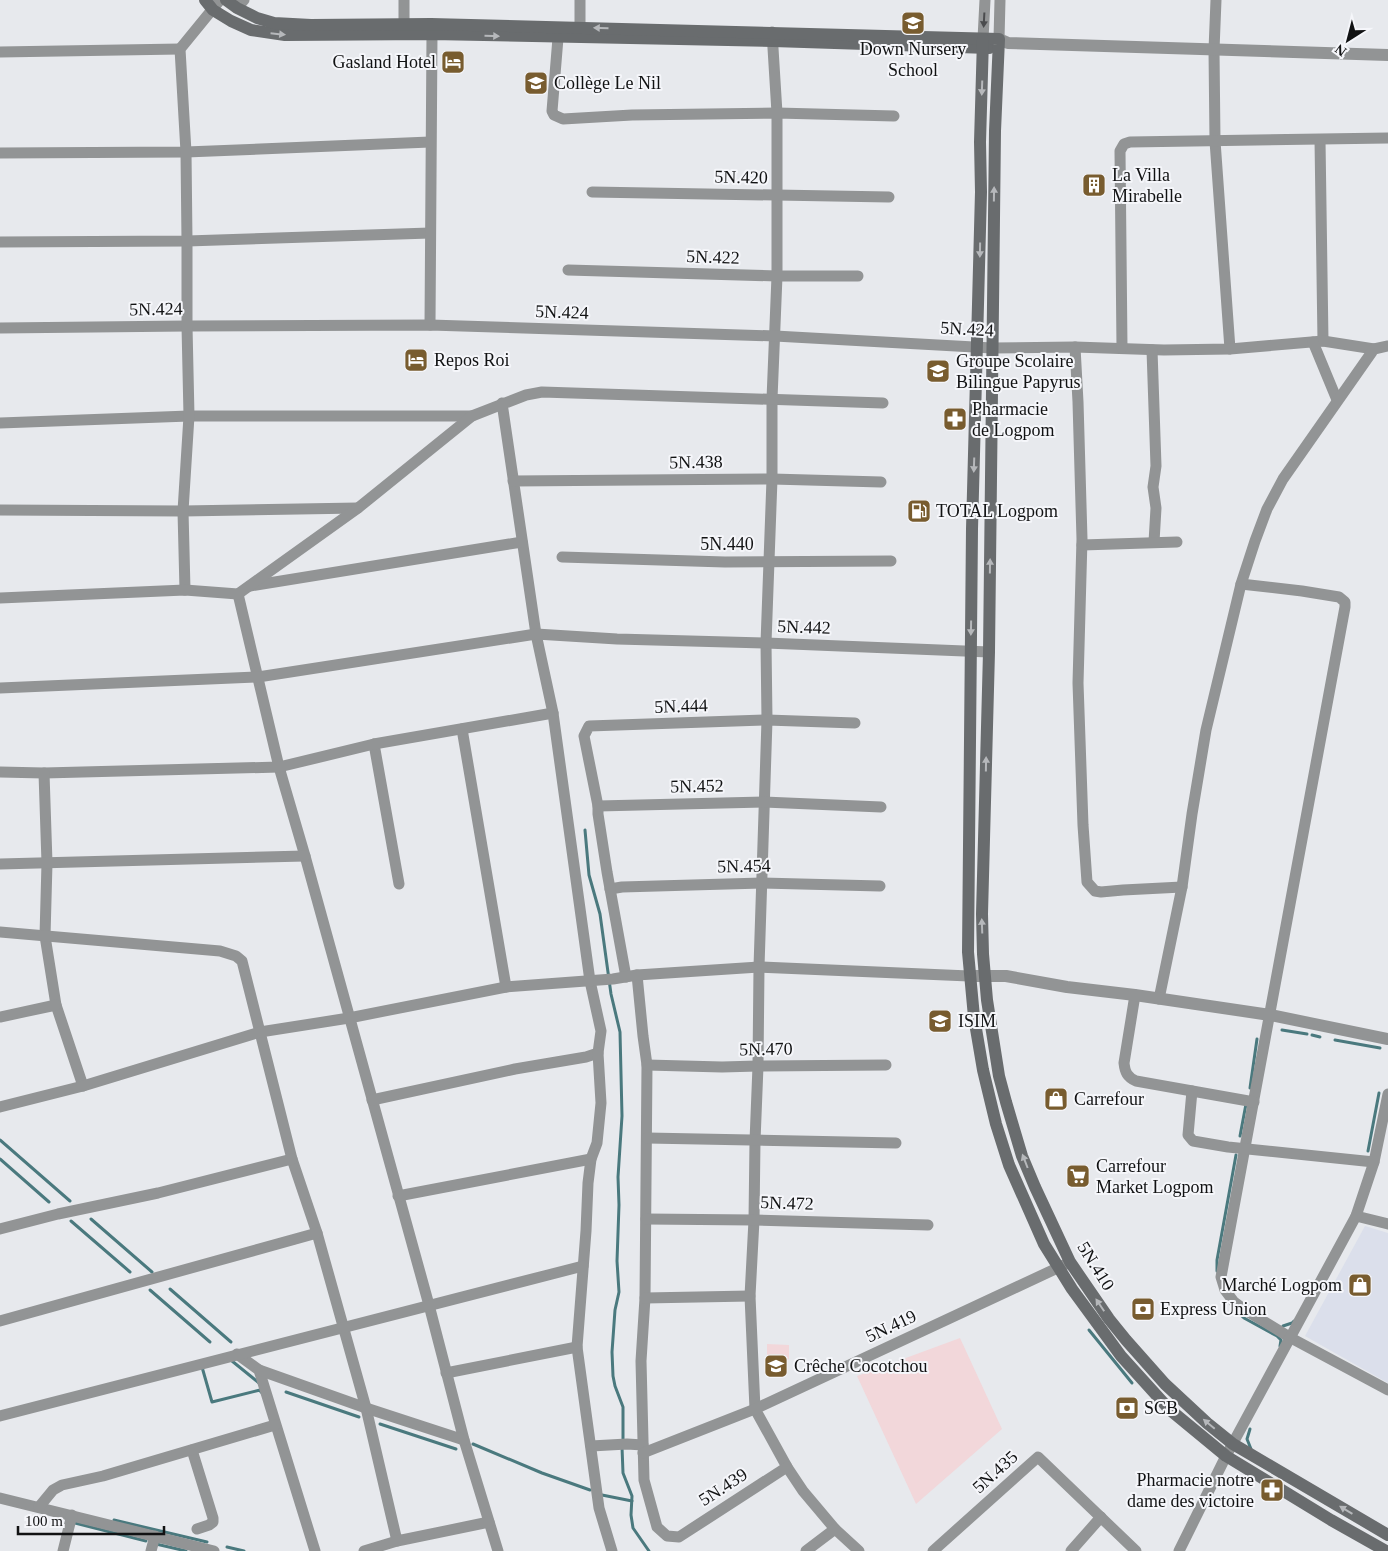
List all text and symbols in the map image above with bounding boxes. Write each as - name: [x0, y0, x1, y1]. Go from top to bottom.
- school or university icon: Down Nursery School: [900, 10, 926, 36]
- one-way arrow: [980, 12, 988, 28]
- north arrow: [1323, 15, 1373, 65]
- one-way arrow: [592, 24, 608, 32]
- one-way arrow: [270, 30, 286, 38]
- one-way arrow: [485, 32, 501, 40]
- place label: Down Nursery School: [860, 39, 966, 80]
- text: N: [1332, 41, 1349, 59]
- hotel icon: Gasland Hotel: [440, 49, 466, 75]
- place label: Gasland Hotel: [333, 52, 436, 72]
- school or university icon: Collège Le Nil: [523, 70, 549, 96]
- place label: Collège Le Nil: [554, 73, 661, 93]
- one-way arrow: [977, 80, 985, 96]
- place label: La Villa Mirabelle: [1112, 165, 1182, 206]
- street label: 5N.420: [714, 167, 768, 187]
- building icon: La Villa Mirabelle: [1081, 172, 1107, 198]
- one-way arrow: [990, 186, 998, 202]
- one-way arrow: [976, 243, 984, 259]
- street label: 5N.422: [686, 246, 740, 268]
- street label: 5N.424: [129, 299, 183, 319]
- street label: 5N.424: [535, 301, 589, 323]
- street label: 5N.424: [940, 318, 994, 340]
- hotel icon: Repos Roi: [403, 347, 429, 373]
- place label: Repos Roi: [434, 350, 510, 370]
- place label: Groupe Scolaire Bilingue Papyrus: [956, 351, 1081, 392]
- school or university icon: Groupe Scolaire Bilingue Papyrus: [925, 358, 951, 384]
- place label: Pharmacie de Logpom: [972, 399, 1055, 440]
- pharmacy icon: Pharmacie de Logpom: [942, 406, 968, 432]
- street label: 5N.438: [669, 452, 723, 472]
- one-way arrow: [970, 458, 978, 474]
- fuel station icon: TOTAL Logpom: [906, 498, 932, 524]
- place label: TOTAL Logpom: [936, 501, 1058, 521]
- street label: 5N.440: [700, 534, 754, 554]
- one-way arrow: [986, 558, 994, 574]
- street label: 5N.442: [777, 616, 831, 638]
- one-way arrow: [967, 620, 975, 636]
- street label: 5N.444: [654, 695, 708, 717]
- one-way arrow: [982, 756, 990, 772]
- street label: 5N.452: [670, 776, 724, 796]
- street label: 5N.454: [717, 856, 771, 876]
- one-way arrow: [978, 918, 986, 934]
- school or university icon: ISIM: [927, 1008, 953, 1034]
- place label: ISIM: [958, 1011, 996, 1031]
- street label: 5N.470: [739, 1039, 793, 1059]
- shop icon: Carrefour: [1043, 1086, 1069, 1112]
- place label: Carrefour: [1074, 1089, 1144, 1109]
- one-way arrow: [1020, 1154, 1028, 1168]
- place label: Carrefour Market Logpom: [1096, 1156, 1213, 1197]
- supermarket icon: Carrefour Market Logpom: [1065, 1163, 1091, 1189]
- street label: 5N.472: [760, 1192, 814, 1214]
- street label: 5N.410: [1073, 1238, 1119, 1294]
- shop icon: Marché Logpom: [1347, 1272, 1373, 1298]
- place label: Marché Logpom: [1222, 1275, 1342, 1295]
- bank icon: Express Union: [1130, 1296, 1156, 1322]
- one-way arrow: [1095, 1298, 1104, 1311]
- place label: Express Union: [1160, 1299, 1267, 1319]
- street label: 5N.419: [863, 1306, 919, 1346]
- school or university icon: Crêche Cocotchou: [763, 1353, 789, 1379]
- place label: Crêche Cocotchou: [794, 1356, 927, 1376]
- bank icon: SCB: [1114, 1395, 1140, 1421]
- place label: SCB: [1144, 1398, 1178, 1418]
- one-way arrow: [1203, 1419, 1215, 1430]
- street label: 5N.435: [968, 1447, 1022, 1497]
- street label: 5N.439: [695, 1464, 751, 1510]
- place label: Pharmacie notre dame des victoire: [1127, 1470, 1254, 1511]
- pharmacy icon: Pharmacie notre dame des victoire: [1259, 1477, 1285, 1503]
- scale bar: [18, 1504, 164, 1536]
- one-way arrow: [1340, 1506, 1353, 1515]
- text: 100 m: [25, 1513, 63, 1529]

